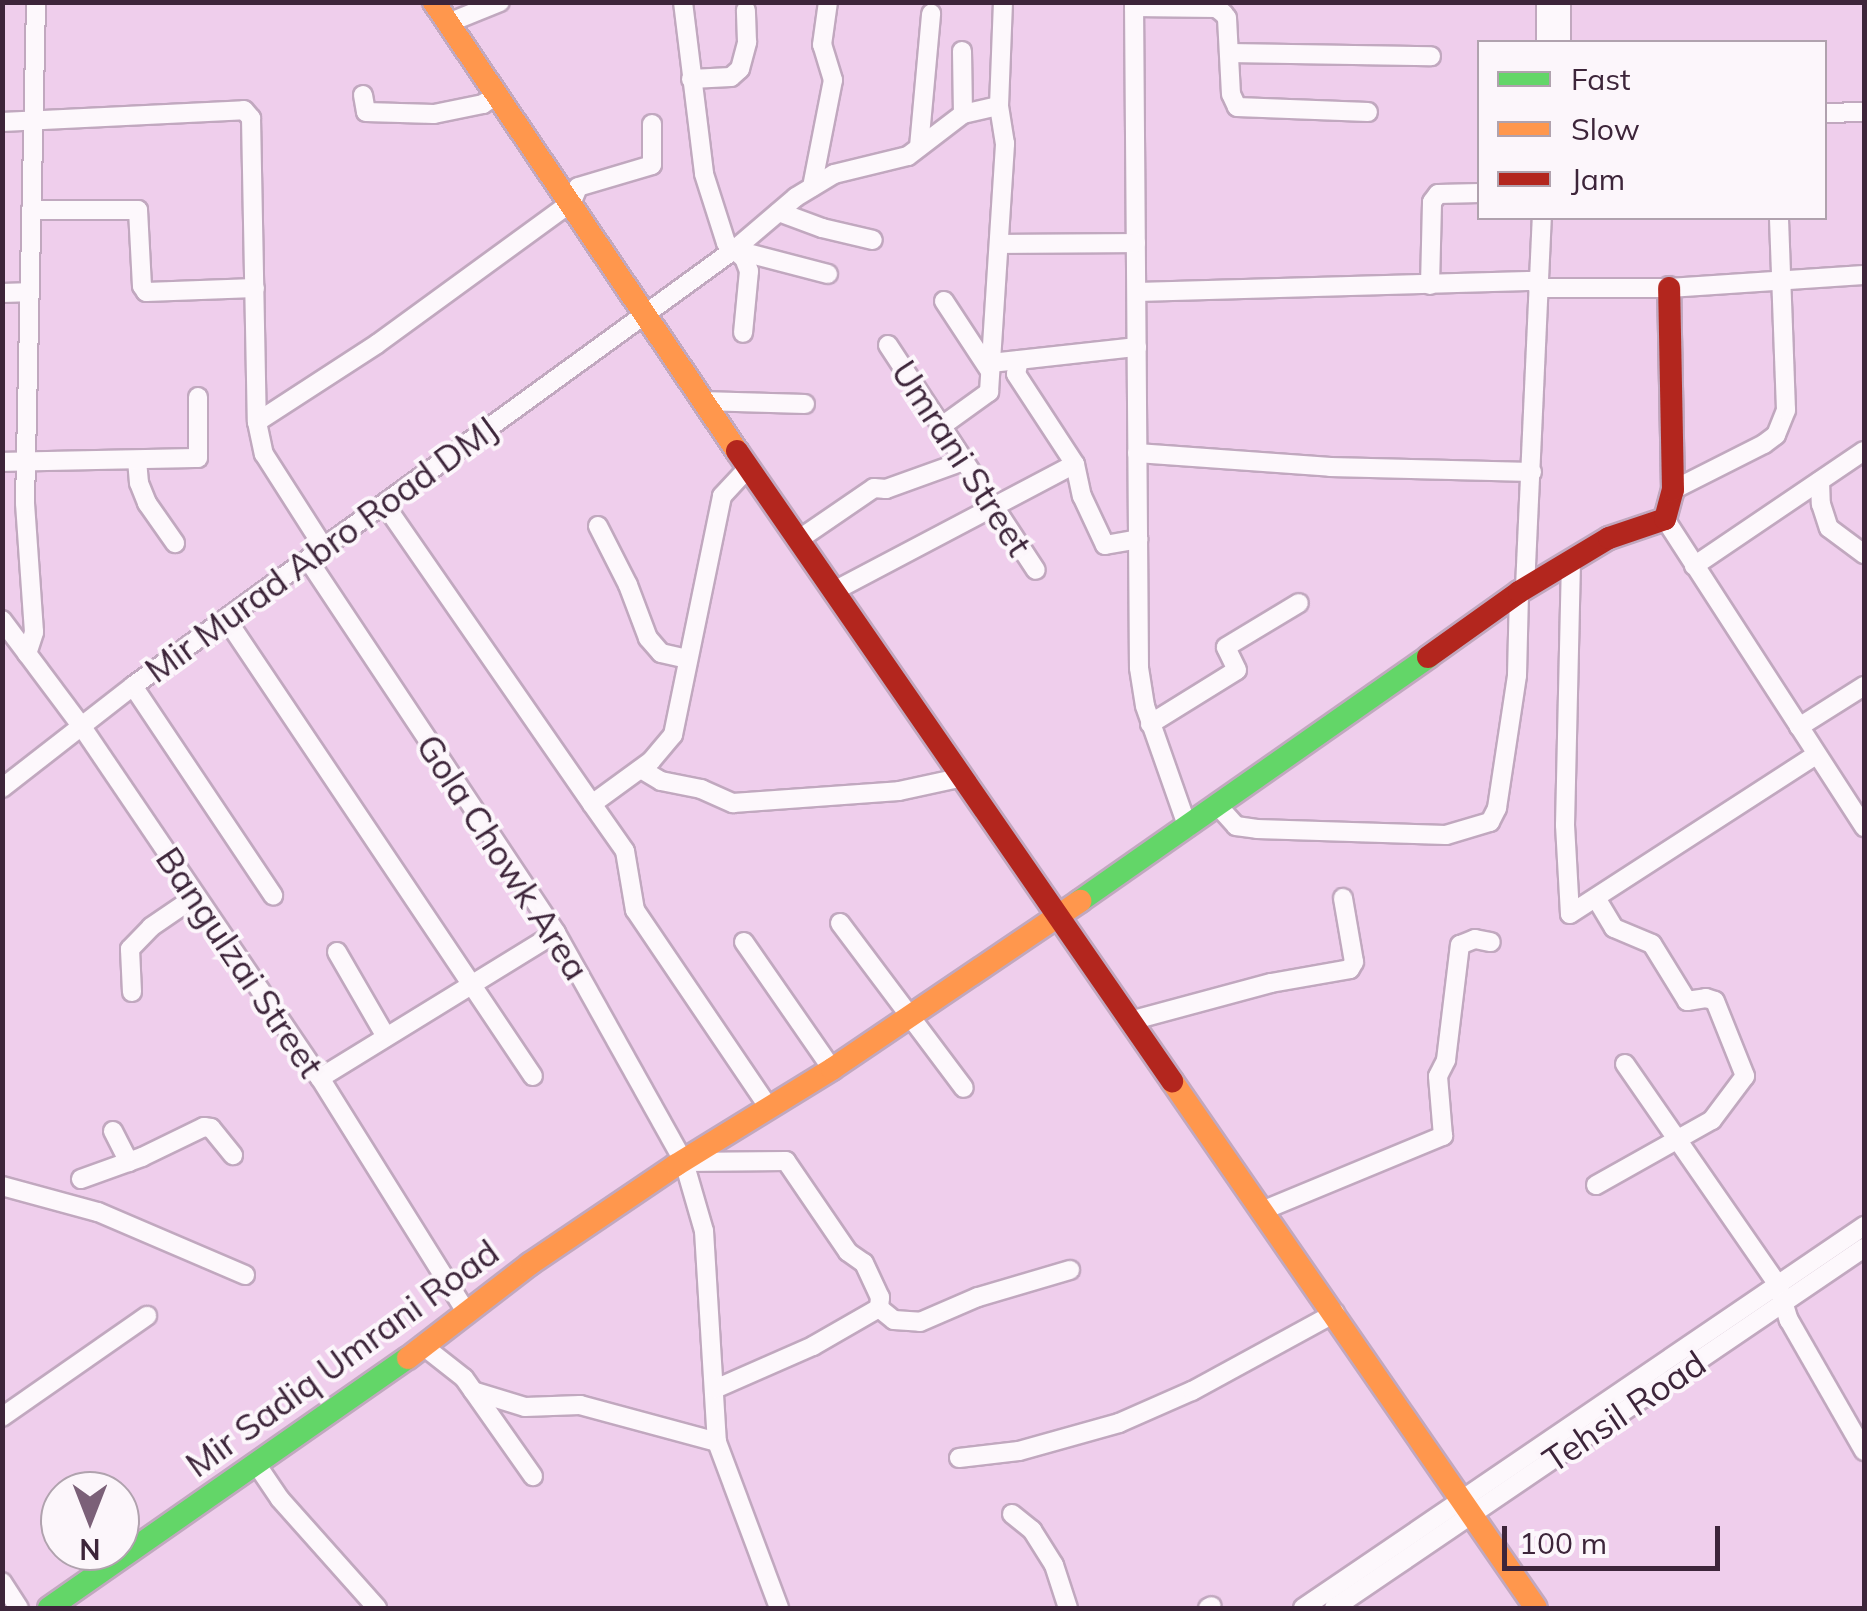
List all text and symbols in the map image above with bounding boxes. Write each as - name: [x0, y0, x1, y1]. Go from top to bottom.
- legend: [1477, 40, 1827, 220]
- text: Fast: [1571, 60, 1631, 98]
- text: Slow: [1571, 110, 1640, 148]
- text: Jam: [1571, 160, 1625, 198]
- street label: Umrani Street: [883, 352, 1041, 564]
- street label: Mir Murad Abro Road DMJ: [137, 407, 505, 691]
- street label: Gola Chowk Area: [408, 726, 598, 988]
- street label: Bangulzai Street: [148, 839, 332, 1085]
- street label: Mir Sadiq Umrani Road: [178, 1230, 506, 1486]
- street label: Tehsil Road: [1535, 1341, 1713, 1481]
- north arrow: [40, 1471, 140, 1571]
- scale bar: [1507, 1506, 1724, 1568]
- text: 100 m: [1519, 1524, 1607, 1562]
- text: N: [79, 1532, 101, 1567]

